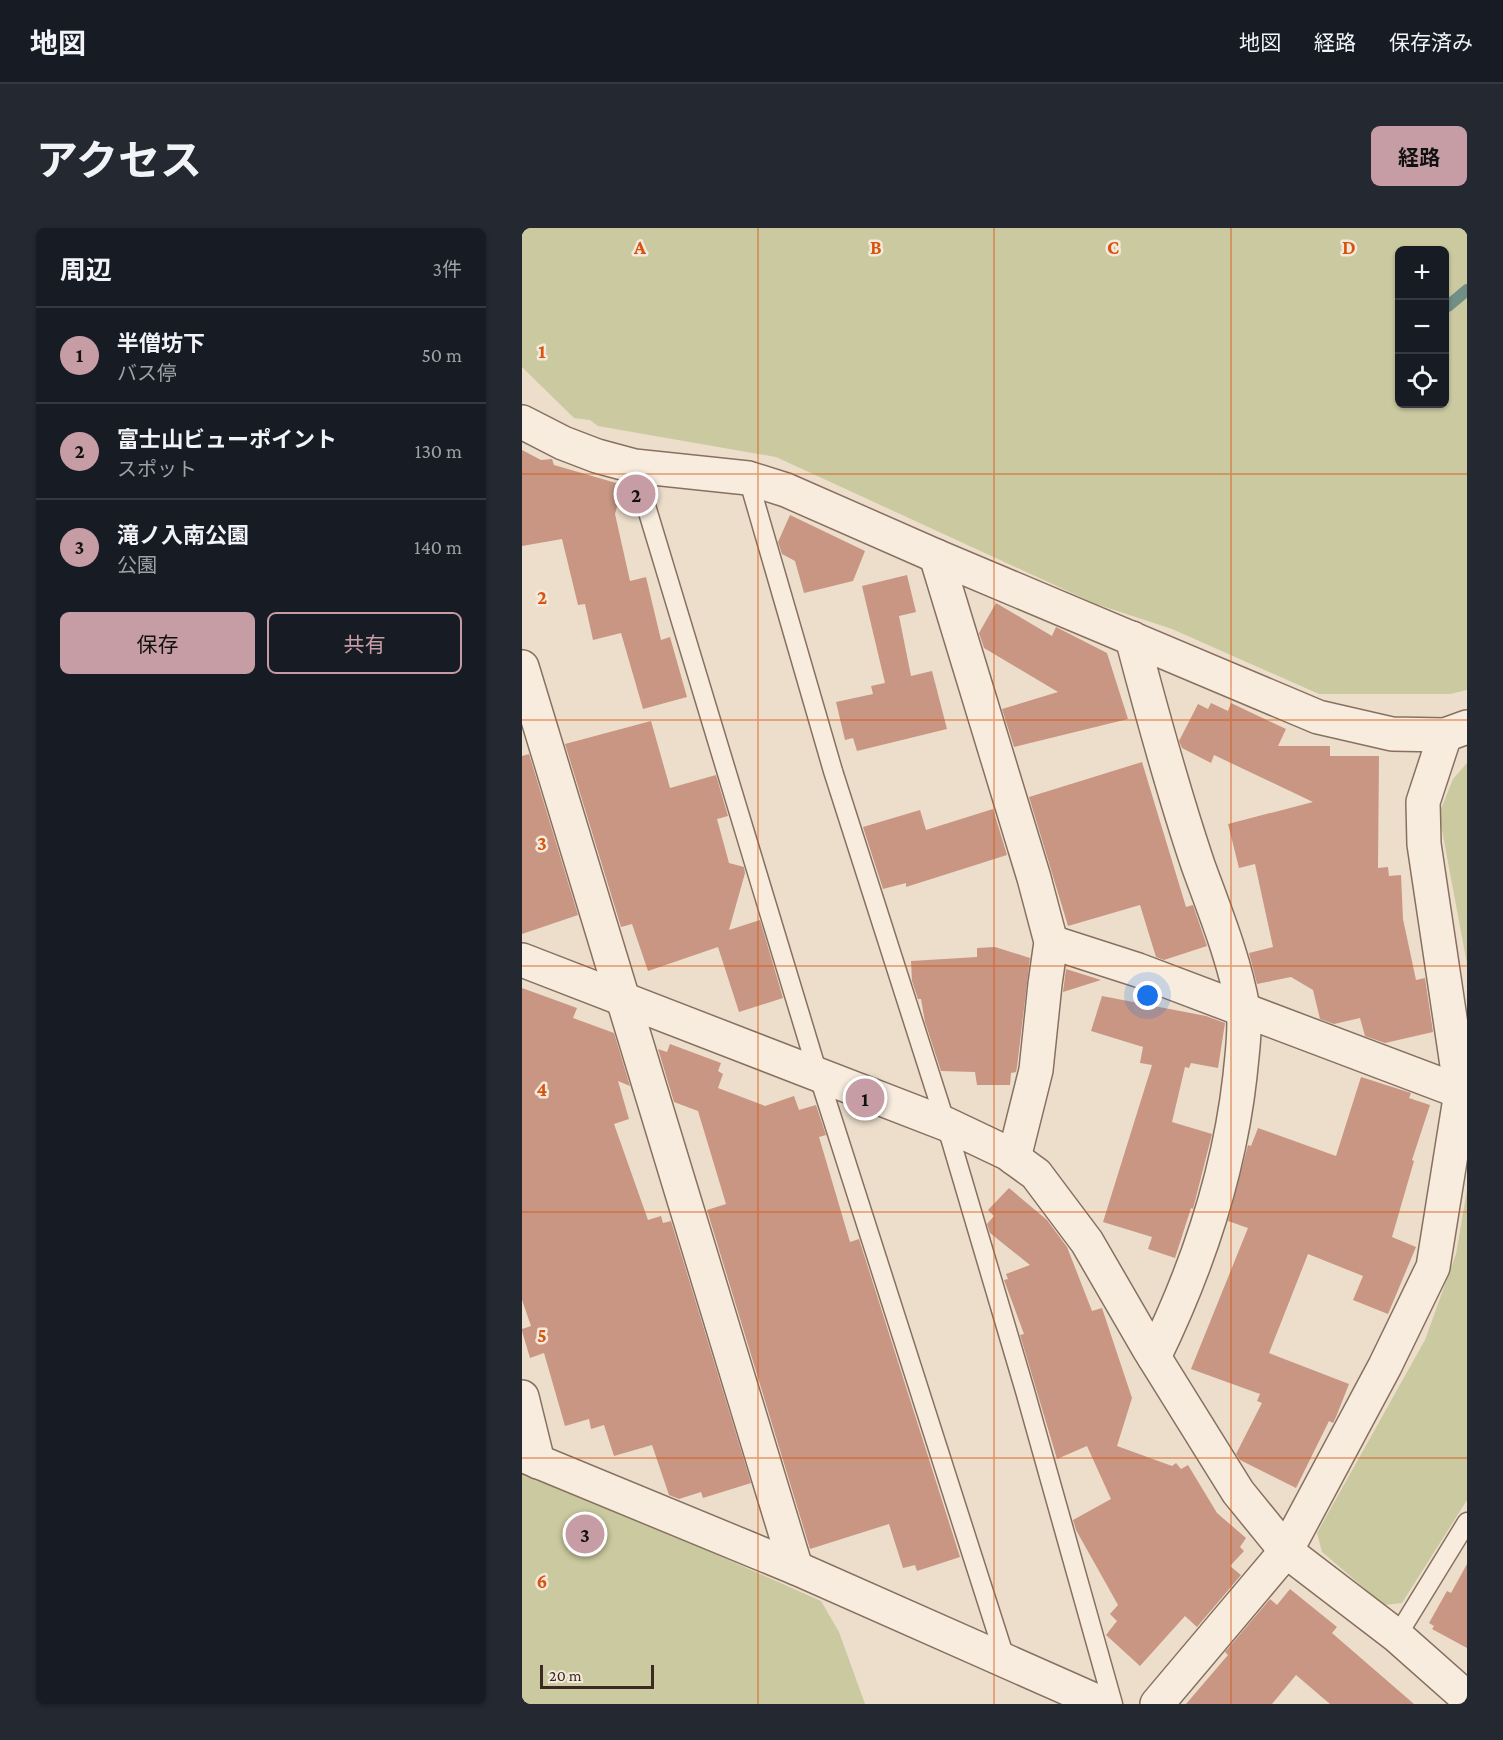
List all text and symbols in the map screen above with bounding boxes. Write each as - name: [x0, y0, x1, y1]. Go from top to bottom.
- text: 地図: [30, 28, 86, 59]
- text: 地図: [1239, 31, 1281, 55]
- text: 経路: [1314, 31, 1356, 55]
- text: 保存済み: [1389, 31, 1473, 55]
- button: 経路: [1371, 126, 1467, 186]
- text: アクセス: [36, 137, 202, 184]
- text: A: [633, 236, 647, 258]
- text: B: [870, 236, 882, 258]
- text: C: [1107, 236, 1119, 258]
- text: D: [1342, 236, 1356, 258]
- map controls: [1395, 246, 1449, 408]
- button: +: [1395, 246, 1449, 300]
- text: 周辺: [60, 256, 112, 285]
- text: 3件: [433, 258, 462, 280]
- button: −: [1395, 300, 1449, 354]
- text: 半僧坊下: [117, 331, 205, 356]
- text: 1: [538, 340, 546, 362]
- text: 1: [76, 344, 83, 366]
- text: 50 m: [421, 344, 462, 366]
- button: locate: [1395, 354, 1449, 408]
- text: バス停: [117, 362, 177, 384]
- text: 富士山ビューポイント: [117, 427, 337, 452]
- text: 2: [74, 440, 85, 462]
- text: 130 m: [415, 440, 462, 462]
- text: スポット: [117, 458, 197, 480]
- pin: 2: [616, 472, 656, 516]
- text: 滝ノ入南公園: [117, 523, 249, 548]
- text: 3: [75, 536, 84, 558]
- text: 140 m: [414, 536, 462, 558]
- text: 公園: [117, 554, 157, 576]
- text: 2: [537, 586, 547, 608]
- button: 保存: [60, 612, 255, 674]
- button: 共有: [267, 612, 462, 674]
- text: 3: [537, 832, 547, 854]
- your location: [1133, 981, 1162, 1010]
- pin: 1: [846, 1076, 884, 1120]
- text: 4: [537, 1078, 548, 1100]
- text: 5: [537, 1324, 547, 1346]
- pin: 3: [566, 1512, 604, 1556]
- text: 6: [537, 1570, 547, 1592]
- scale bar: [540, 1662, 654, 1690]
- text: 20 m: [549, 1667, 582, 1684]

